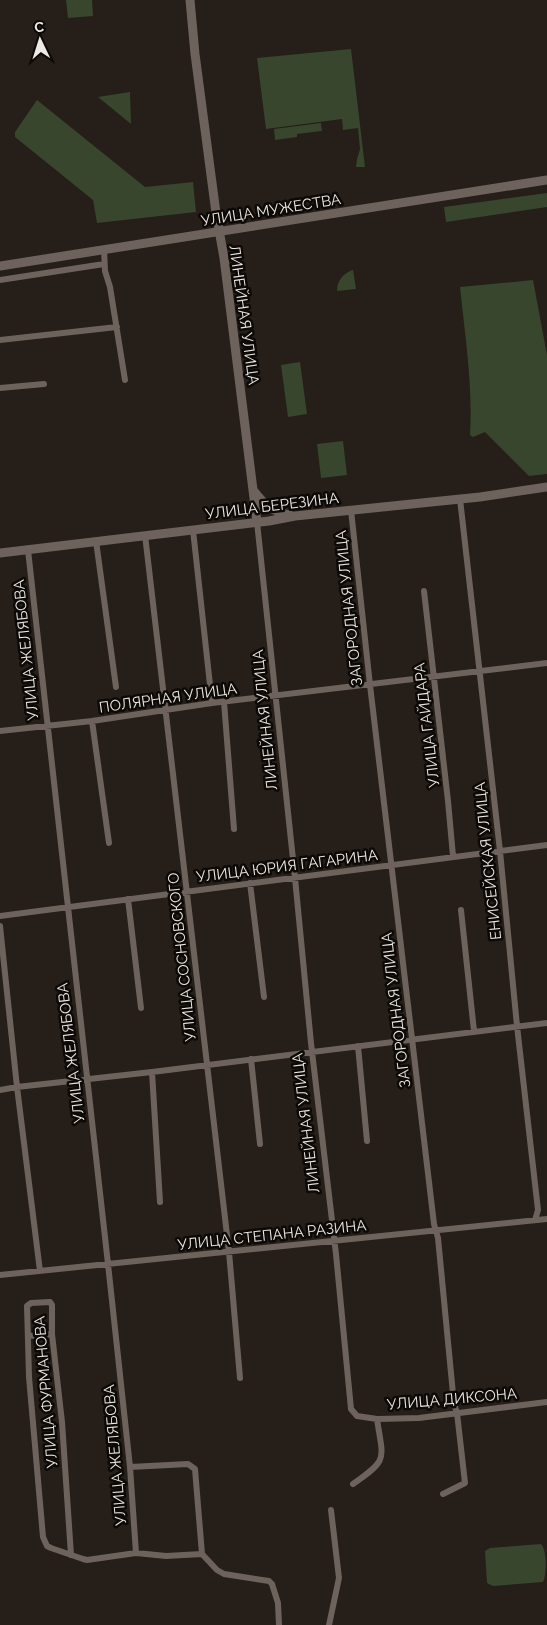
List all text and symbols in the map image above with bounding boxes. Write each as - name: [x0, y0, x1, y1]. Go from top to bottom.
- north arrow: [15, 15, 65, 65]
- text: С: [34, 19, 45, 35]
- street label: УЛИЦА МУЖЕСТВА: [200, 190, 342, 230]
- street label: ЛИНЕЙНАЯ УЛИЦА: [225, 244, 263, 386]
- street label: УЛИЦА БЕРЕЗИНА: [204, 489, 340, 523]
- street label: ЗАГОРОДНАЯ УЛИЦА: [332, 529, 366, 687]
- street label: УЛИЦА ЖЕЛЯБОВА: [10, 579, 42, 721]
- street label: ЛИНЕЙНАЯ УЛИЦА: [249, 649, 281, 791]
- street label: УЛИЦА ГАЙДАРА: [410, 662, 444, 788]
- street label: ПОЛЯРНАЯ УЛИЦА: [98, 679, 238, 717]
- street label: ЕНИСЕЙСКАЯ УЛИЦА: [471, 781, 505, 941]
- street label: УЛИЦА ЮРИЯ ГАГАРИНА: [195, 846, 379, 886]
- street label: УЛИЦА СОСНОВСКОГО: [164, 872, 200, 1042]
- street label: ЗАГОРОДНАЯ УЛИЦА: [378, 931, 414, 1089]
- street label: УЛИЦА ЖЕЛЯБОВА: [53, 982, 89, 1124]
- street label: ЛИНЕЙНАЯ УЛИЦА: [288, 1052, 324, 1194]
- street label: УЛИЦА СТЕПАНА РАЗИНА: [177, 1216, 367, 1254]
- street label: УЛИЦА ФУРМАНОВА: [30, 1315, 62, 1469]
- street label: УЛИЦА ЖЕЛЯБОВА: [100, 1384, 130, 1526]
- street label: УЛИЦА ДИКСОНА: [386, 1384, 518, 1414]

